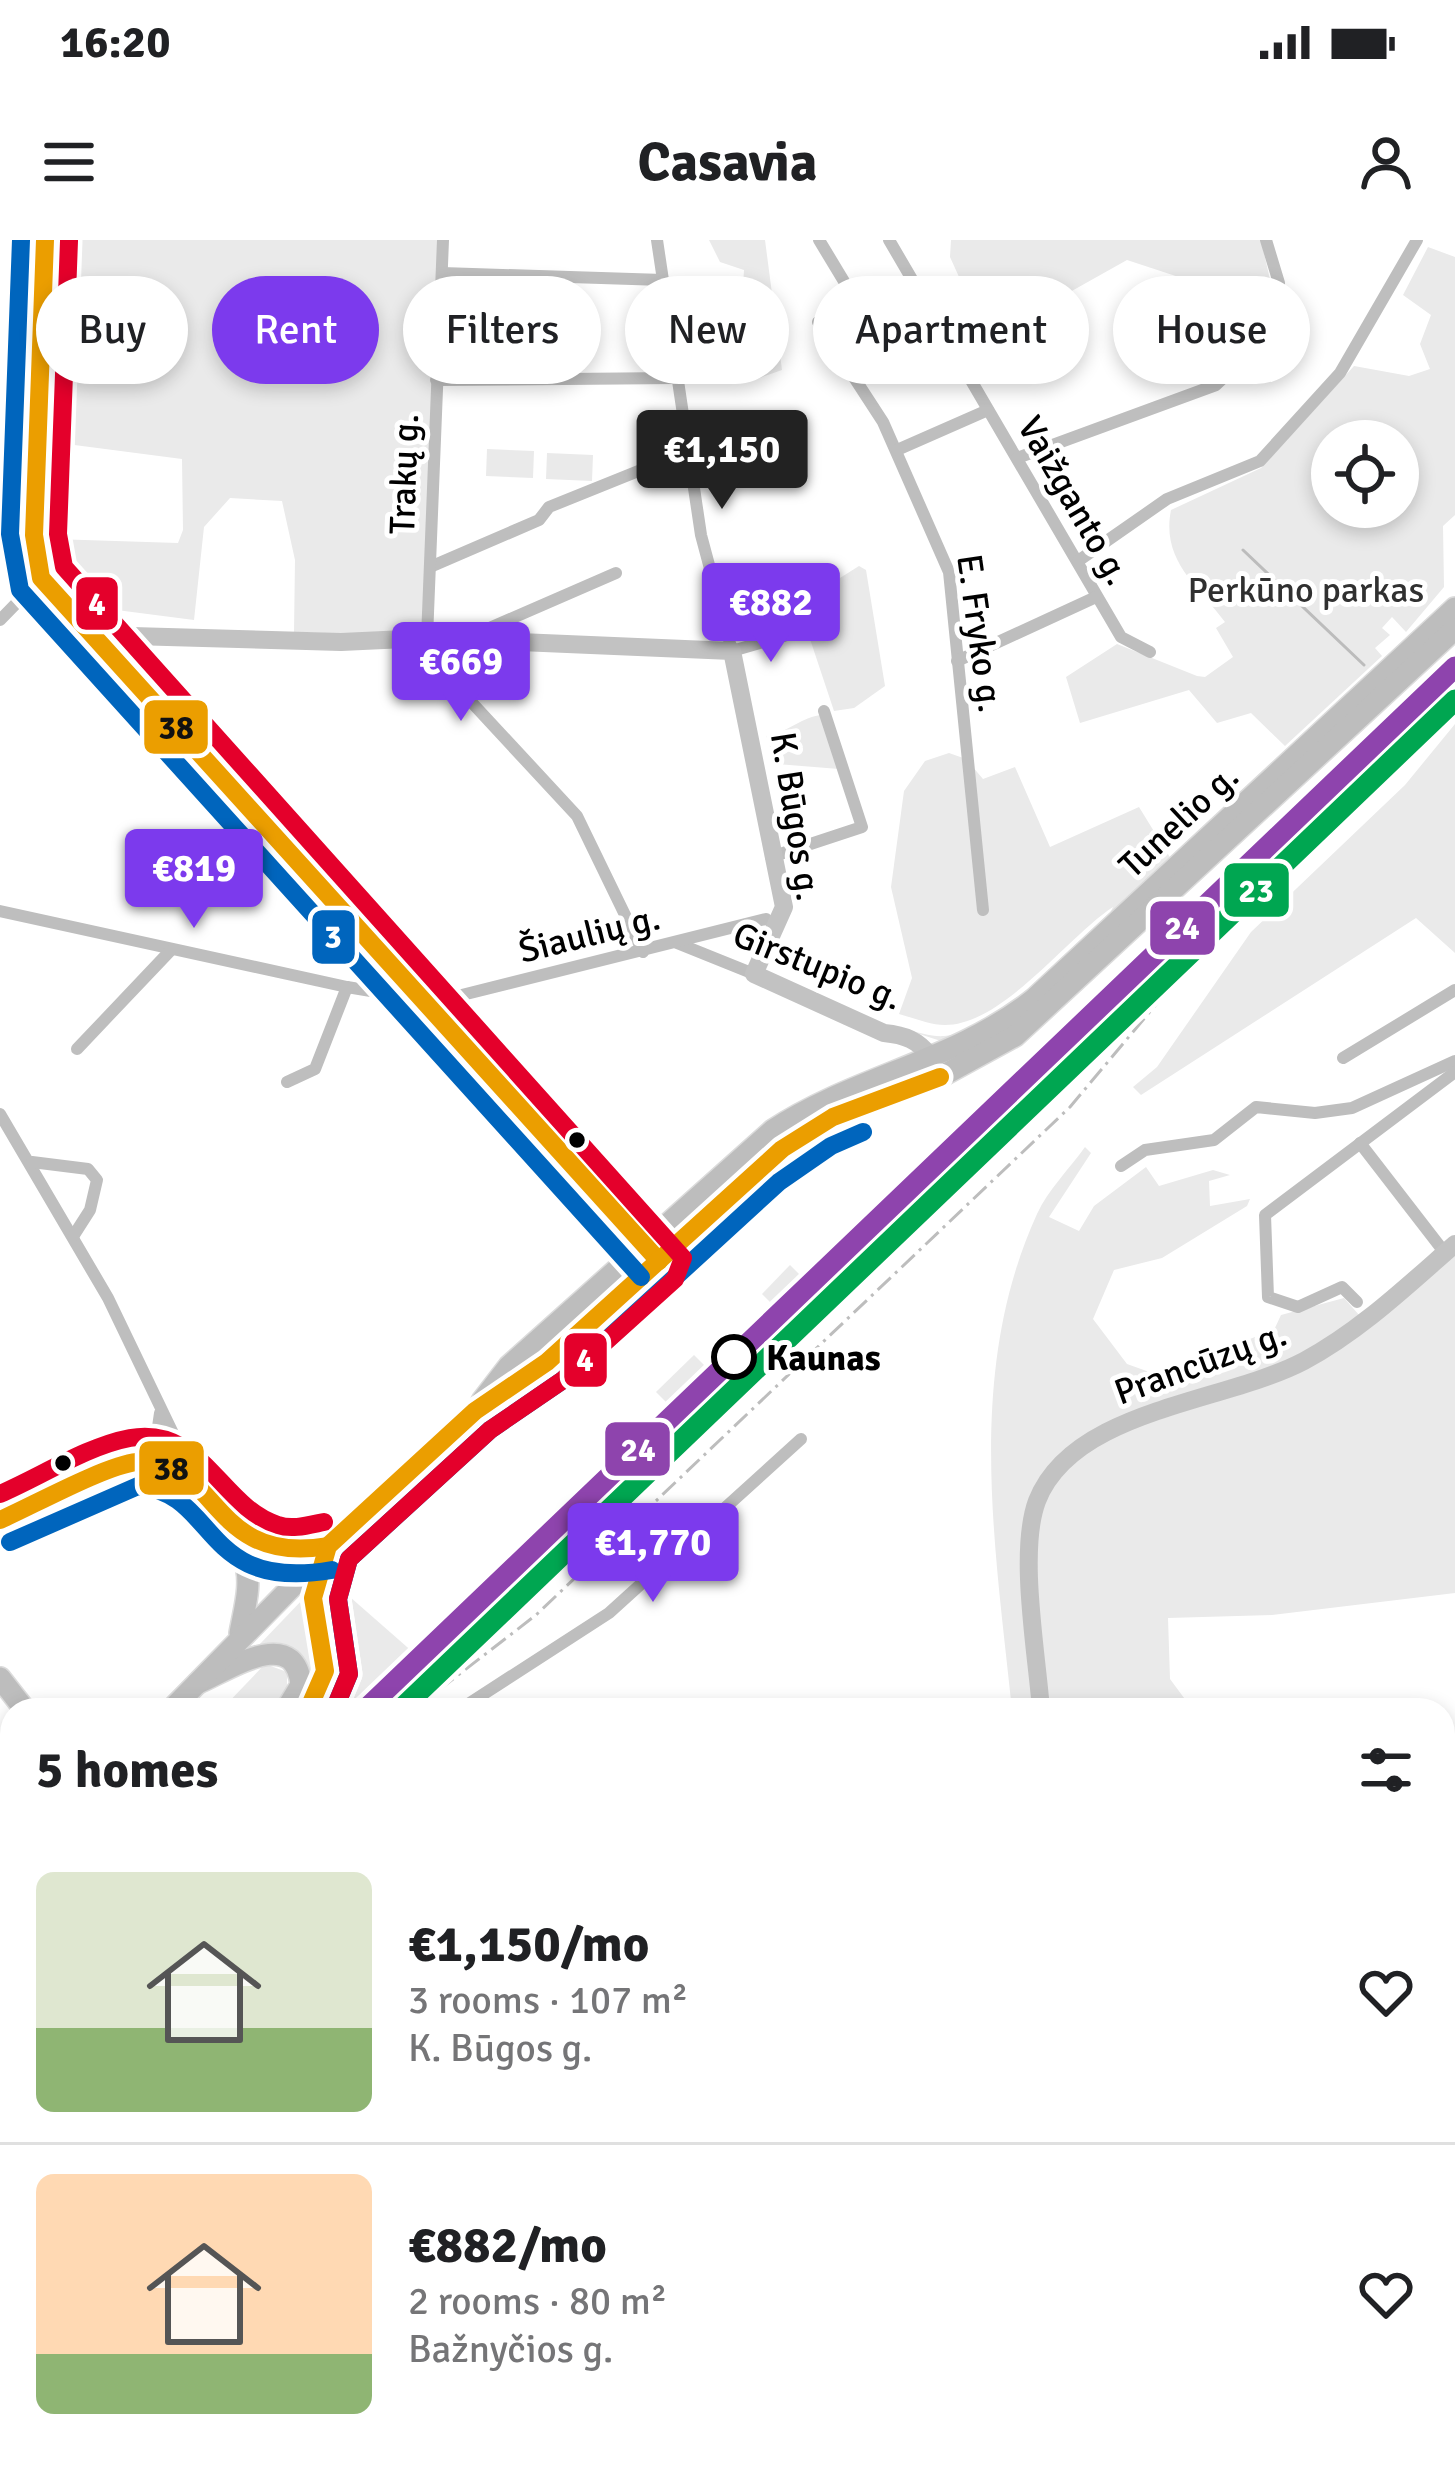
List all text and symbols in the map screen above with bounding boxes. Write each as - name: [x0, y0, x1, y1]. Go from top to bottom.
- text: 16:20: [60, 15, 170, 70]
- icon: menu: [36, 129, 102, 195]
- text: Casavia: [638, 129, 817, 196]
- icon: person: [1353, 129, 1419, 195]
- chip: Buy: [36, 276, 188, 384]
- chip: Rent: [212, 276, 379, 384]
- chip: Filters: [403, 276, 601, 384]
- chip: New: [625, 276, 789, 384]
- chip: Apartment: [813, 276, 1089, 384]
- chip: House: [1113, 276, 1310, 384]
- street label: Vaižganto g.: [1007, 408, 1140, 593]
- pin: €1,150: [624, 410, 820, 512]
- street label: Trakų g.: [380, 413, 429, 535]
- map controls: [1311, 420, 1419, 528]
- button: locate: [1311, 420, 1419, 528]
- text: €1,150: [664, 425, 780, 473]
- street label: E. Fryko g.: [946, 551, 1013, 715]
- pin: €882: [700, 563, 842, 665]
- park label: Perkūno parkas: [1188, 568, 1424, 613]
- line badge: 4: [74, 575, 120, 632]
- text: €882: [729, 578, 813, 626]
- text: 4: [88, 584, 106, 625]
- pin: €669: [390, 622, 532, 724]
- text: €669: [419, 637, 503, 685]
- line badge: 38: [142, 698, 210, 756]
- text: 38: [158, 708, 194, 749]
- street label: K. Būgos g.: [760, 729, 831, 904]
- street label: Tunelio g.: [1110, 754, 1248, 888]
- pin: €819: [123, 829, 265, 931]
- text: €819: [152, 844, 236, 892]
- line badge: 23: [1222, 861, 1291, 919]
- text: 23: [1238, 871, 1274, 912]
- street label: Šiaulių g.: [514, 895, 665, 974]
- line badge: 24: [1148, 899, 1217, 957]
- line badge: 3: [310, 908, 357, 966]
- text: 24: [1164, 908, 1200, 949]
- street label: Girstupio g.: [726, 912, 908, 1021]
- text: 3: [324, 917, 342, 958]
- unlabelled marker: [566, 1129, 588, 1151]
- street label: Prancūzų g.: [1108, 1312, 1293, 1415]
- line badge: 4: [562, 1331, 609, 1389]
- marker: Kaunas: [713, 1336, 755, 1378]
- place label: Kaunas: [766, 1336, 881, 1381]
- text: 4: [576, 1340, 594, 1381]
- line badge: 24: [603, 1420, 672, 1478]
- text: 24: [620, 1430, 656, 1471]
- line badge: 38: [137, 1439, 206, 1497]
- text: 38: [153, 1449, 189, 1490]
- unlabelled marker: [52, 1452, 74, 1474]
- pin: €1,770: [555, 1503, 751, 1605]
- text: €1,770: [595, 1518, 711, 1566]
- icon: filters: [1353, 1737, 1419, 1803]
- text: 5 homes: [36, 1739, 218, 1802]
- text: €1,150/mo: [408, 1913, 649, 1976]
- icon: home: [132, 1920, 276, 2064]
- icon: heart: [1353, 1959, 1419, 2025]
- text: 3 rooms · 107 m²: [408, 1976, 688, 2024]
- text: K. Būgos g.: [408, 2024, 592, 2072]
- text: €882/mo: [408, 2214, 607, 2277]
- icon: home: [132, 2222, 276, 2366]
- icon: heart: [1353, 2261, 1419, 2327]
- text: 2 rooms · 80 m²: [408, 2277, 667, 2325]
- text: Bažnyčios g.: [408, 2325, 613, 2373]

